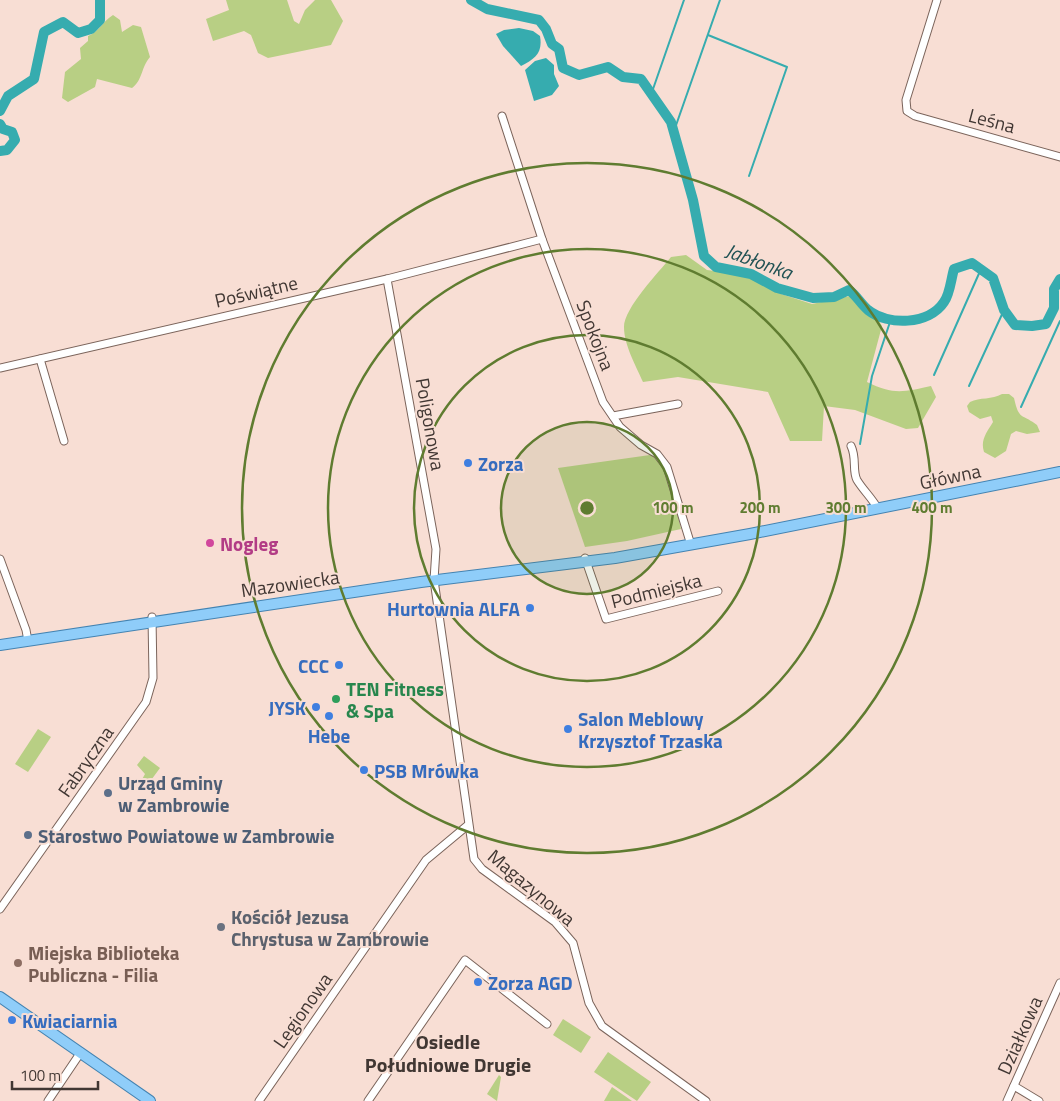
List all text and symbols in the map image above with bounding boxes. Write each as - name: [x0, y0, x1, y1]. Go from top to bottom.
- street label: Leśna: [965, 100, 1019, 140]
- water label: Jabłonka: [721, 235, 798, 288]
- street label: Poświątne: [212, 267, 300, 315]
- street label: Spokojna: [569, 296, 623, 375]
- street label: Poligonowa: [409, 375, 453, 473]
- place label: Zorza: [478, 449, 524, 478]
- street label: Główna: [917, 455, 984, 497]
- marker: Zorza: [462, 457, 474, 469]
- text: 100 m: [652, 496, 694, 519]
- text: 200 m: [739, 496, 781, 519]
- text: 300 m: [825, 496, 867, 519]
- text: 400 m: [911, 496, 953, 519]
- centre of rings: [578, 499, 596, 517]
- place label: Nogleg: [220, 529, 278, 558]
- marker: Nogleg: [204, 537, 216, 549]
- street label: Mazowiecka: [239, 562, 342, 604]
- street label: Podmiejska: [608, 565, 705, 615]
- place label: Hurtownia ALFA: [387, 594, 521, 623]
- marker: Hurtownia ALFA: [524, 602, 536, 614]
- place label: CCC: [298, 651, 329, 680]
- marker: CCC: [333, 659, 345, 671]
- place label: TEN Fitness & Spa: [346, 674, 444, 725]
- place label: JYSK: [268, 693, 306, 722]
- marker: TEN Fitness & Spa: [330, 693, 342, 705]
- marker: JYSK: [310, 701, 322, 713]
- place label: Salon Meblowy Krzysztof Trzaska: [578, 704, 723, 755]
- marker: Hebe: [323, 710, 335, 722]
- street label: Fabryczna: [50, 719, 120, 803]
- place label: Hebe: [308, 721, 351, 750]
- marker: Salon Meblowy Krzysztof Trzaska: [562, 723, 574, 735]
- place label: PSB Mrówka: [374, 756, 479, 785]
- marker: PSB Mrówka: [358, 764, 370, 776]
- place label: Urząd Gminy w Zambrowie: [118, 768, 230, 819]
- marker: Urząd Gminy w Zambrowie: [102, 787, 114, 799]
- place label: Starostwo Powiatowe w Zambrowie: [38, 821, 335, 850]
- marker: Starostwo Powiatowe w Zambrowie: [22, 829, 34, 841]
- street label: Magazynowa: [482, 842, 583, 933]
- place label: Kościół Jezusa Chrystusa w Zambrowie: [231, 902, 429, 953]
- marker: Kościół Jezusa Chrystusa w Zambrowie: [215, 921, 227, 933]
- place label: Miejska Biblioteka Publiczna - Filia: [28, 938, 180, 989]
- marker: Miejska Biblioteka Publiczna - Filia: [12, 957, 24, 969]
- street label: Legionowa: [265, 966, 339, 1054]
- place label: Zorza AGD: [488, 968, 573, 997]
- marker: Zorza AGD: [472, 976, 484, 988]
- street label: Działkowa: [989, 991, 1049, 1079]
- place label: Kwiaciarnia: [22, 1006, 118, 1035]
- marker: Kwiaciarnia: [6, 1014, 18, 1026]
- district label: Osiedle Południowe Drugie: [365, 1026, 531, 1080]
- scale bar: [12, 1058, 99, 1090]
- text: 100 m: [20, 1064, 61, 1087]

